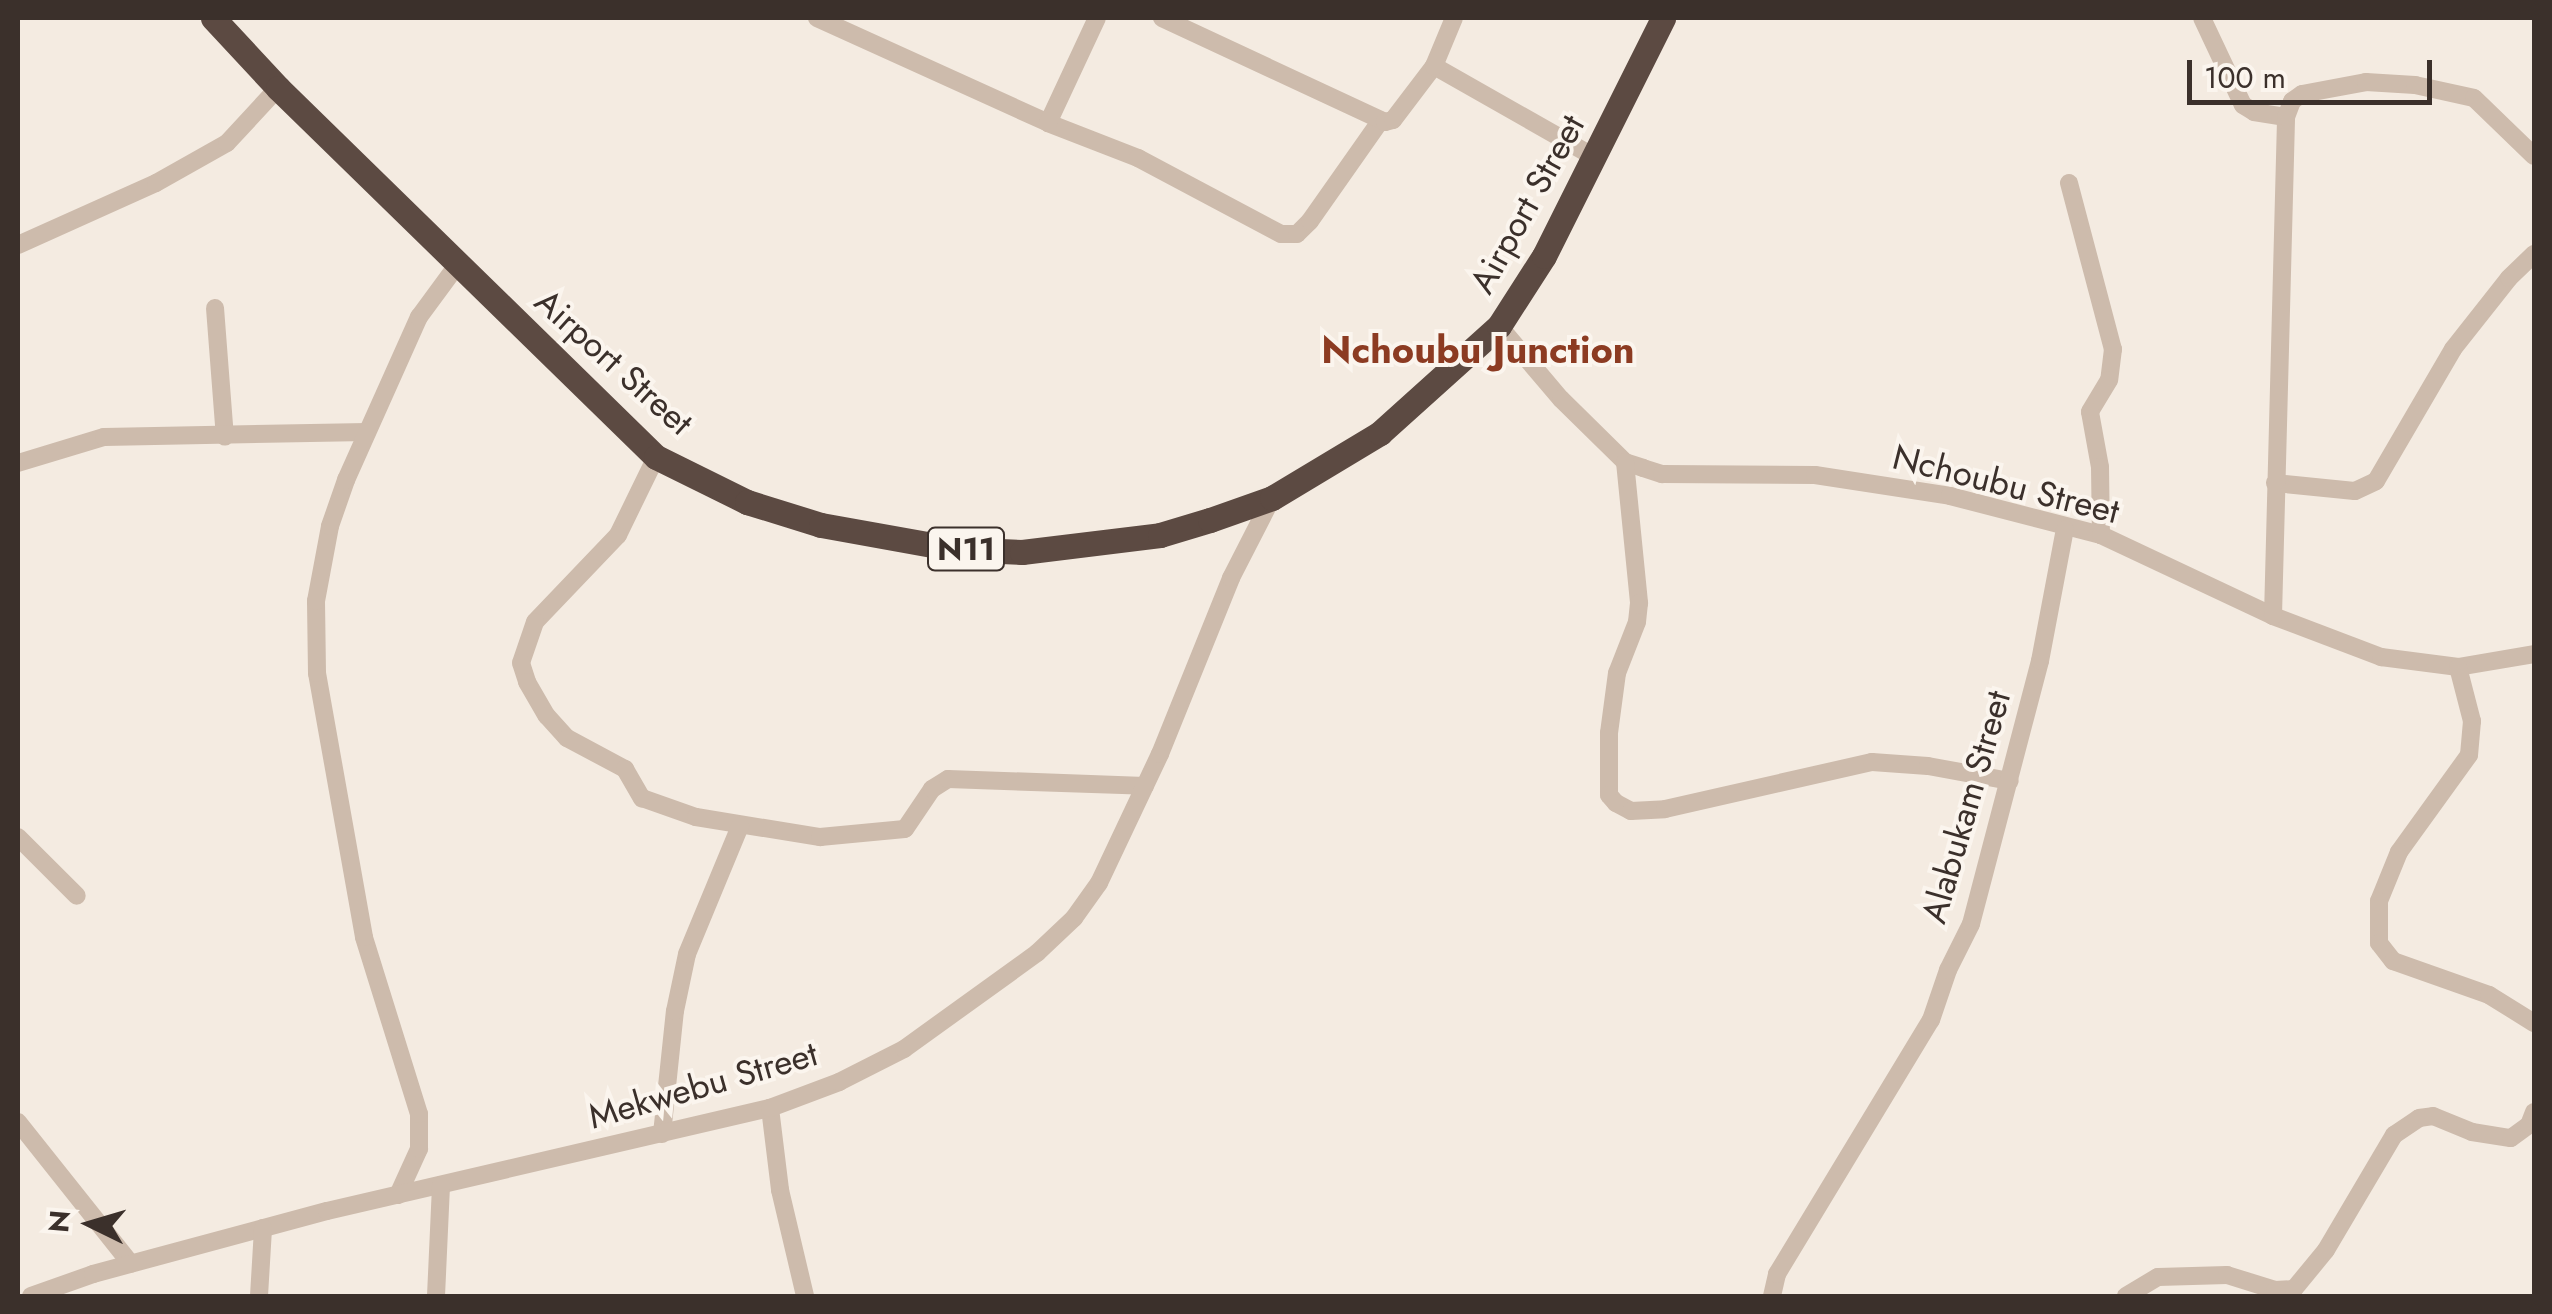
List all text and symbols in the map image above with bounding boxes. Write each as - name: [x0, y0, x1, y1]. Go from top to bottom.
- scale bar: [2192, 40, 2437, 102]
- text: 100 m: [2204, 56, 2286, 99]
- street label: Airport Street: [1461, 107, 1593, 301]
- street label: Airport Street: [526, 280, 702, 444]
- district label: Nchoubu Junction: [1321, 327, 1635, 373]
- street label: Nchoubu Street: [1888, 436, 2124, 532]
- road number: N11: [926, 522, 1006, 576]
- street label: Alabukam Street: [1913, 686, 2019, 928]
- street label: Mekwebu Street: [584, 1032, 822, 1138]
- north arrow: [40, 1174, 140, 1274]
- text: N: [38, 1208, 81, 1234]

